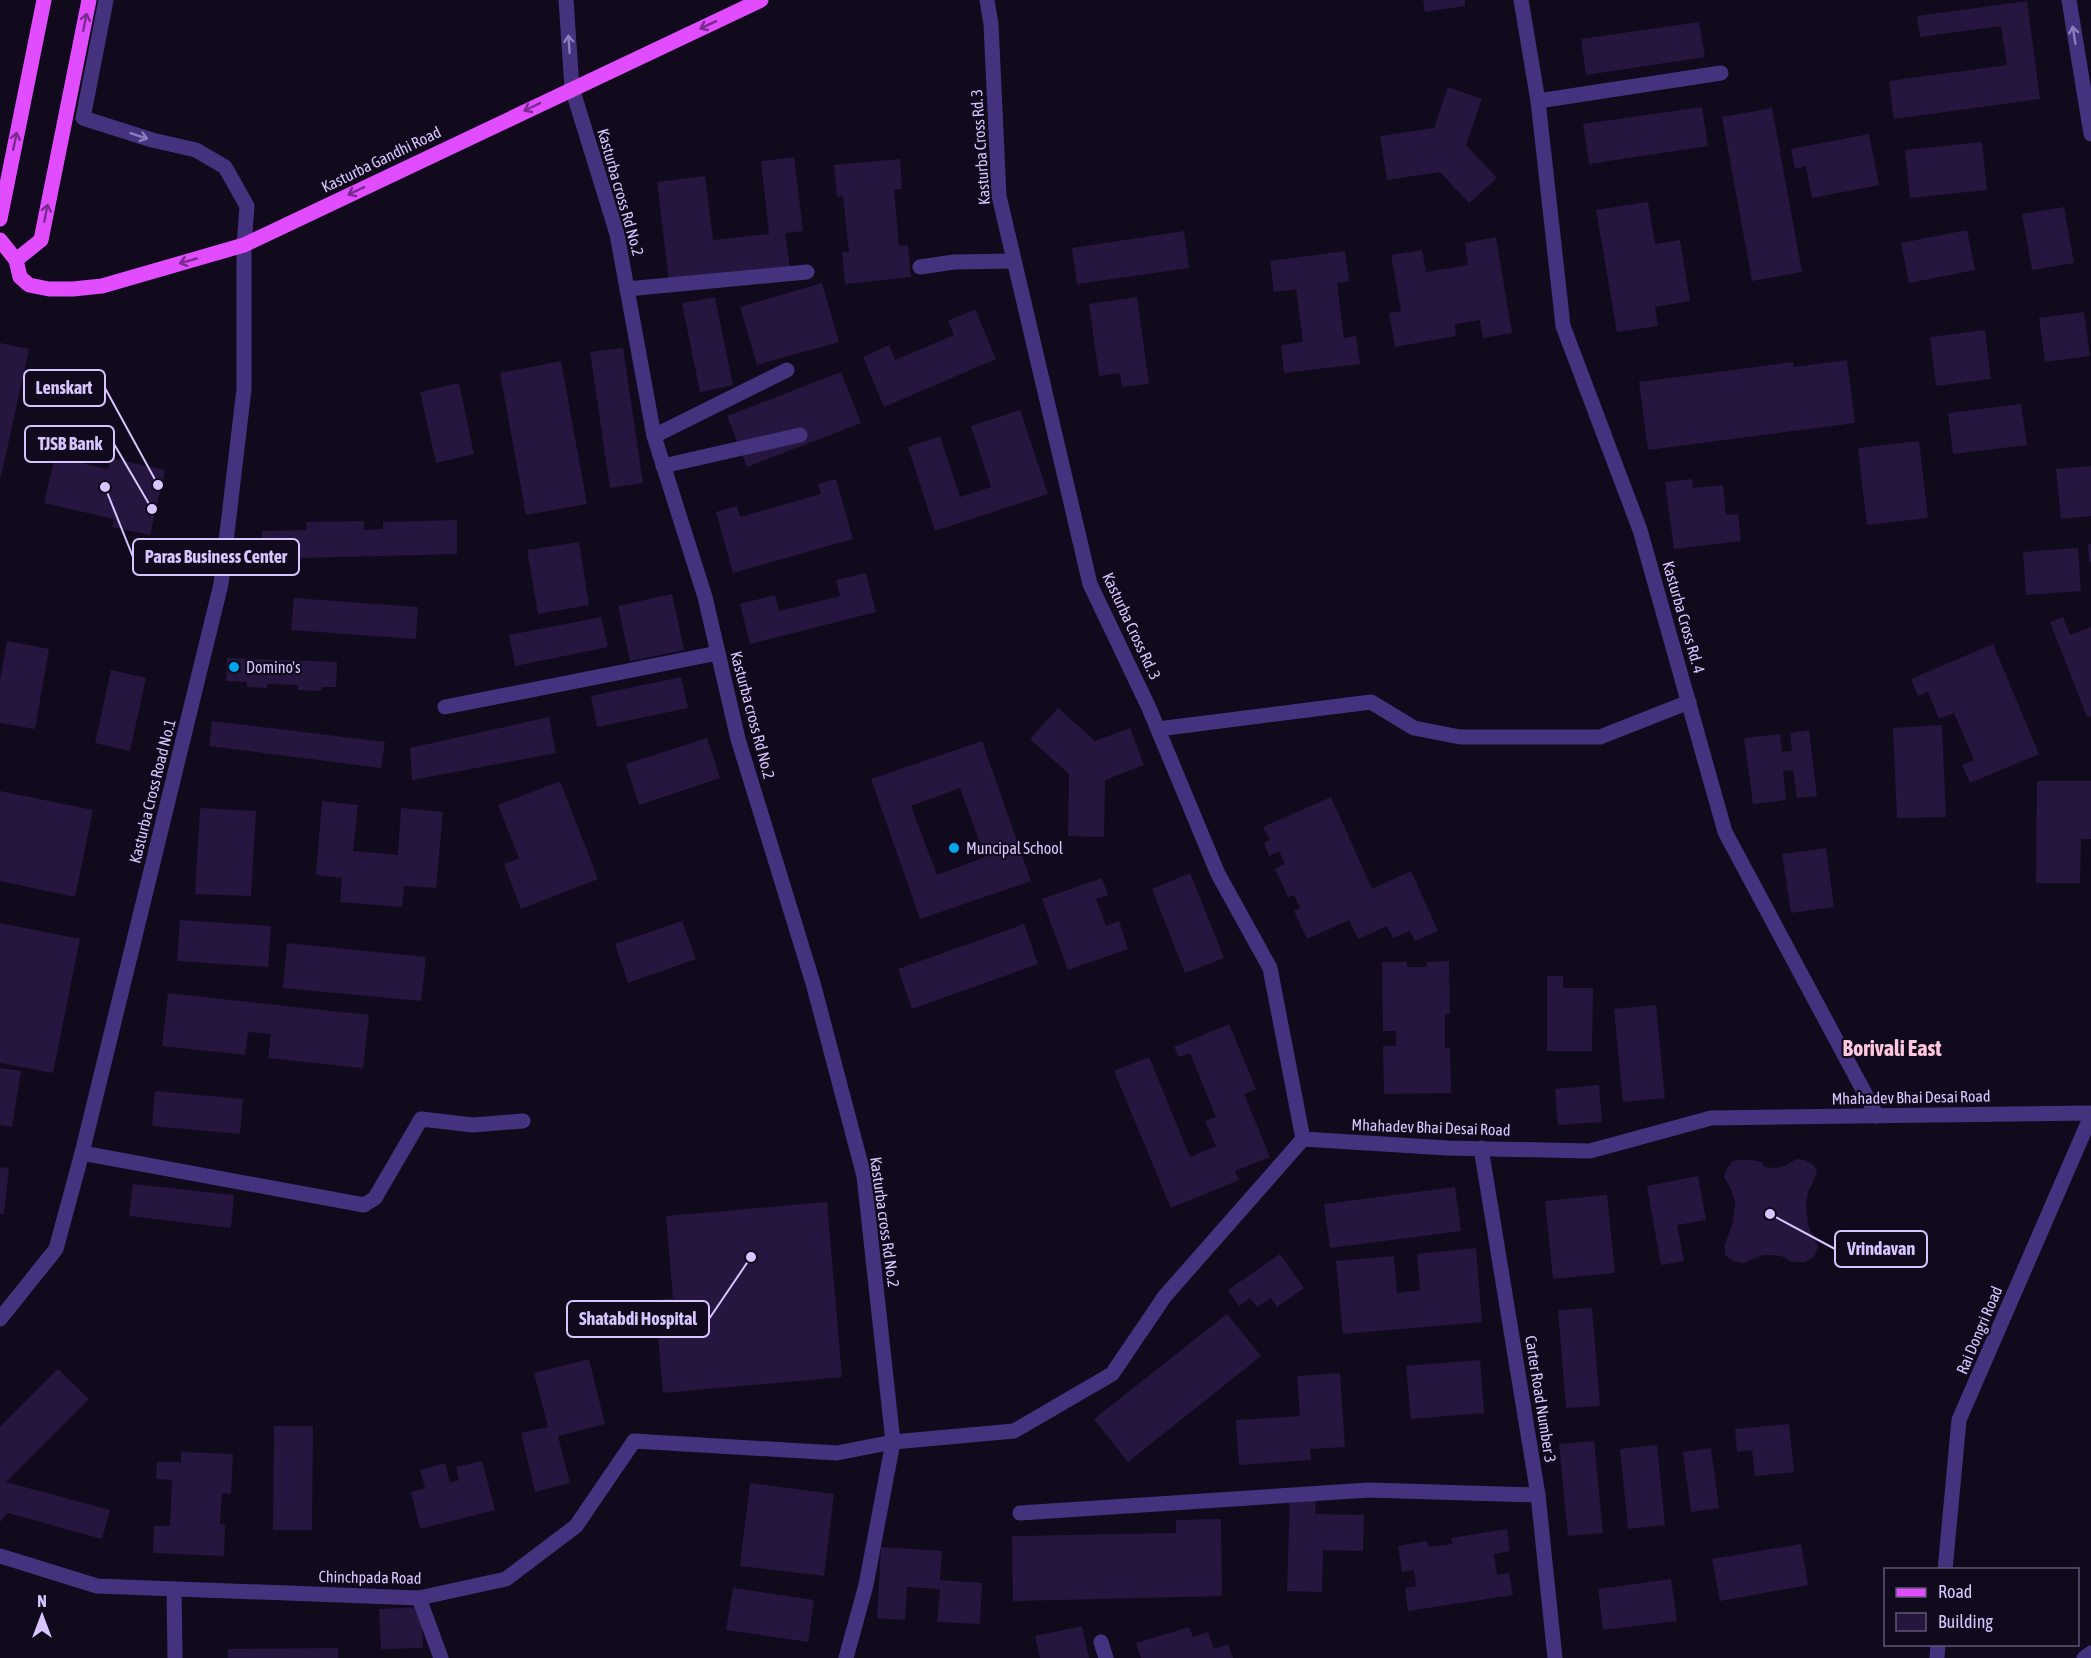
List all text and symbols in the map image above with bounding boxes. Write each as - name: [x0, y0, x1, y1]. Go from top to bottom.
- one-way arrow: [80, 13, 91, 33]
- one-way arrow: [700, 19, 718, 31]
- one-way arrow: [2069, 25, 2080, 45]
- one-way arrow: [563, 35, 574, 55]
- street label: Kasturba Cross Rd. 3: [967, 89, 993, 205]
- one-way arrow: [523, 102, 541, 114]
- street label: Kasturba Gandhi Road: [318, 122, 444, 196]
- street label: Kasturba cross Rd No.2: [594, 126, 648, 258]
- one-way arrow: [129, 131, 148, 142]
- one-way arrow: [10, 132, 21, 151]
- one-way arrow: [347, 186, 365, 198]
- one-way arrow: [41, 204, 52, 224]
- one-way arrow: [179, 256, 198, 267]
- callout: Lenskart: [24, 370, 105, 406]
- text: Lenskart: [36, 377, 93, 398]
- callout: TJSB Bank: [25, 426, 114, 462]
- text: TJSB Bank: [38, 433, 103, 454]
- callout: Paras Business Center: [133, 539, 299, 575]
- text: Paras Business Center: [145, 546, 288, 567]
- street label: Kasturba Cross Rd. 4: [1659, 559, 1709, 675]
- street label: Kasturba Cross Rd. 3: [1099, 570, 1165, 682]
- street label: Kasturba cross Rd No.2: [727, 649, 779, 781]
- place label: Domino's: [246, 658, 301, 676]
- marker: Domino's: [227, 660, 241, 674]
- street label: Kasturba Cross Road No.1: [125, 717, 179, 865]
- place label: Muncipal School: [966, 839, 1064, 858]
- marker: Muncipal School: [947, 841, 961, 855]
- district label: Borivali East: [1842, 1035, 1942, 1061]
- street label: Mhahadev Bhai Desai Road: [1831, 1087, 1991, 1107]
- street label: Mhahadev Bhai Desai Road: [1351, 1115, 1511, 1139]
- street label: Kasturba cross Rd No.2: [867, 1156, 903, 1288]
- callout: Vrindavan: [1835, 1231, 1927, 1267]
- text: Vrindavan: [1846, 1238, 1915, 1259]
- street label: Rai Dongri Road: [1952, 1283, 2006, 1377]
- callout: Shatabdi Hospital: [567, 1301, 709, 1337]
- text: Shatabdi Hospital: [579, 1308, 697, 1329]
- street label: Carter Road Number 3: [1522, 1334, 1560, 1464]
- street label: Chinchpada Road: [318, 1567, 422, 1588]
- legend: [1884, 1568, 2079, 1646]
- text: Road: [1938, 1581, 1972, 1602]
- north arrow: [12, 1586, 72, 1646]
- text: N: [37, 1592, 47, 1610]
- text: Building: [1938, 1611, 1993, 1632]

